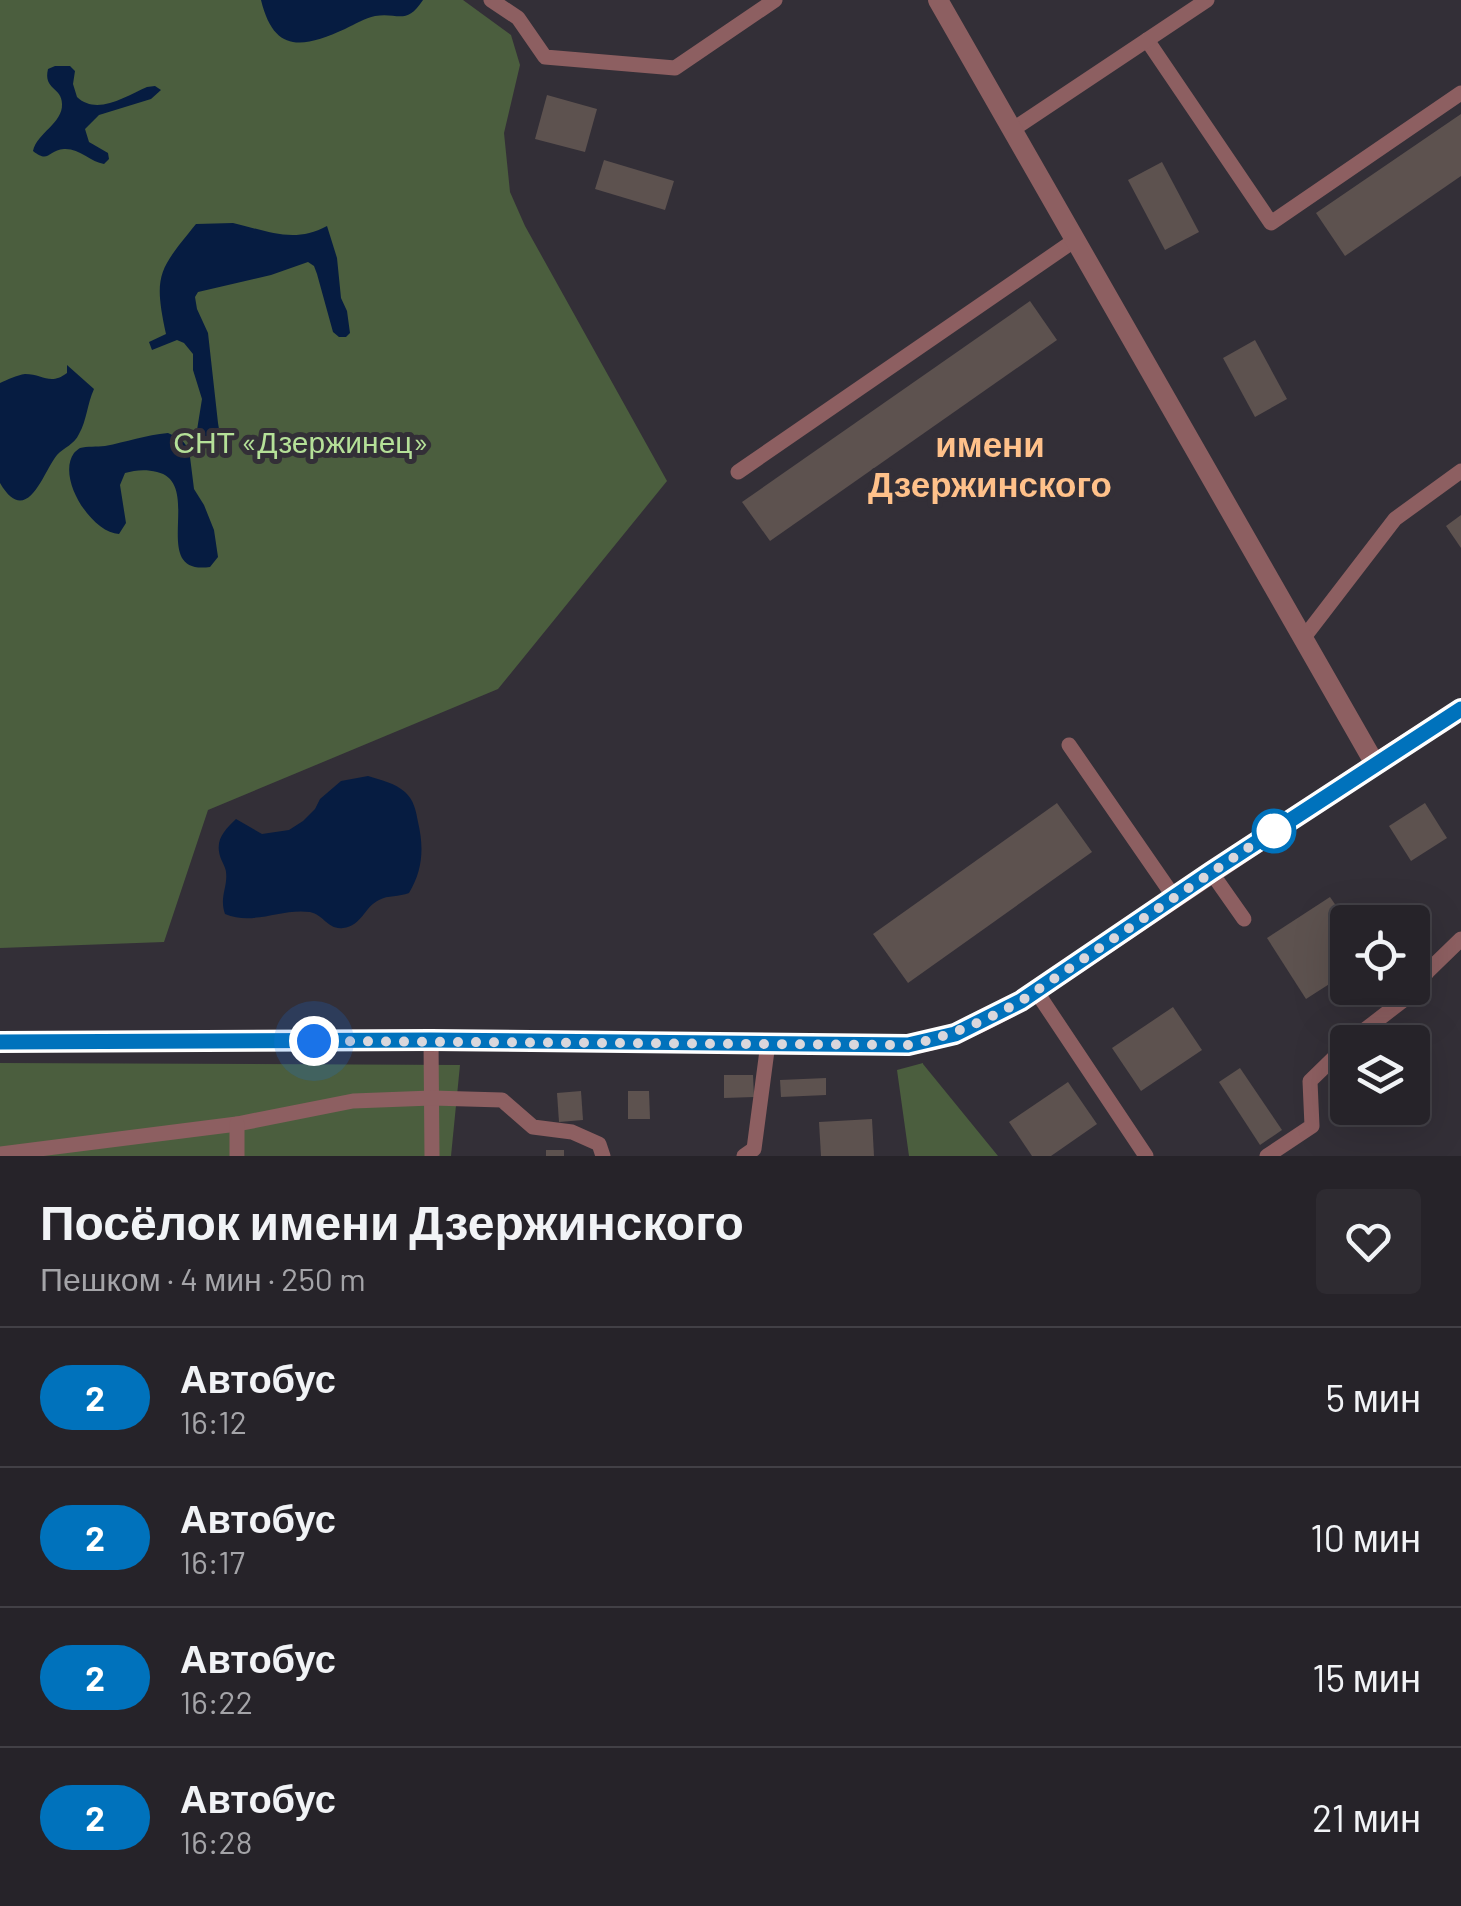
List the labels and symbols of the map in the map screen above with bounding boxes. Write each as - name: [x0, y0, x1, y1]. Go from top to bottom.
- district label: имени Дзержинского: [868, 422, 1112, 504]
- park label: СНТ «Дзержинец»: [173, 423, 429, 459]
- unlabelled marker: [1253, 810, 1295, 852]
- your location: [289, 1016, 339, 1066]

